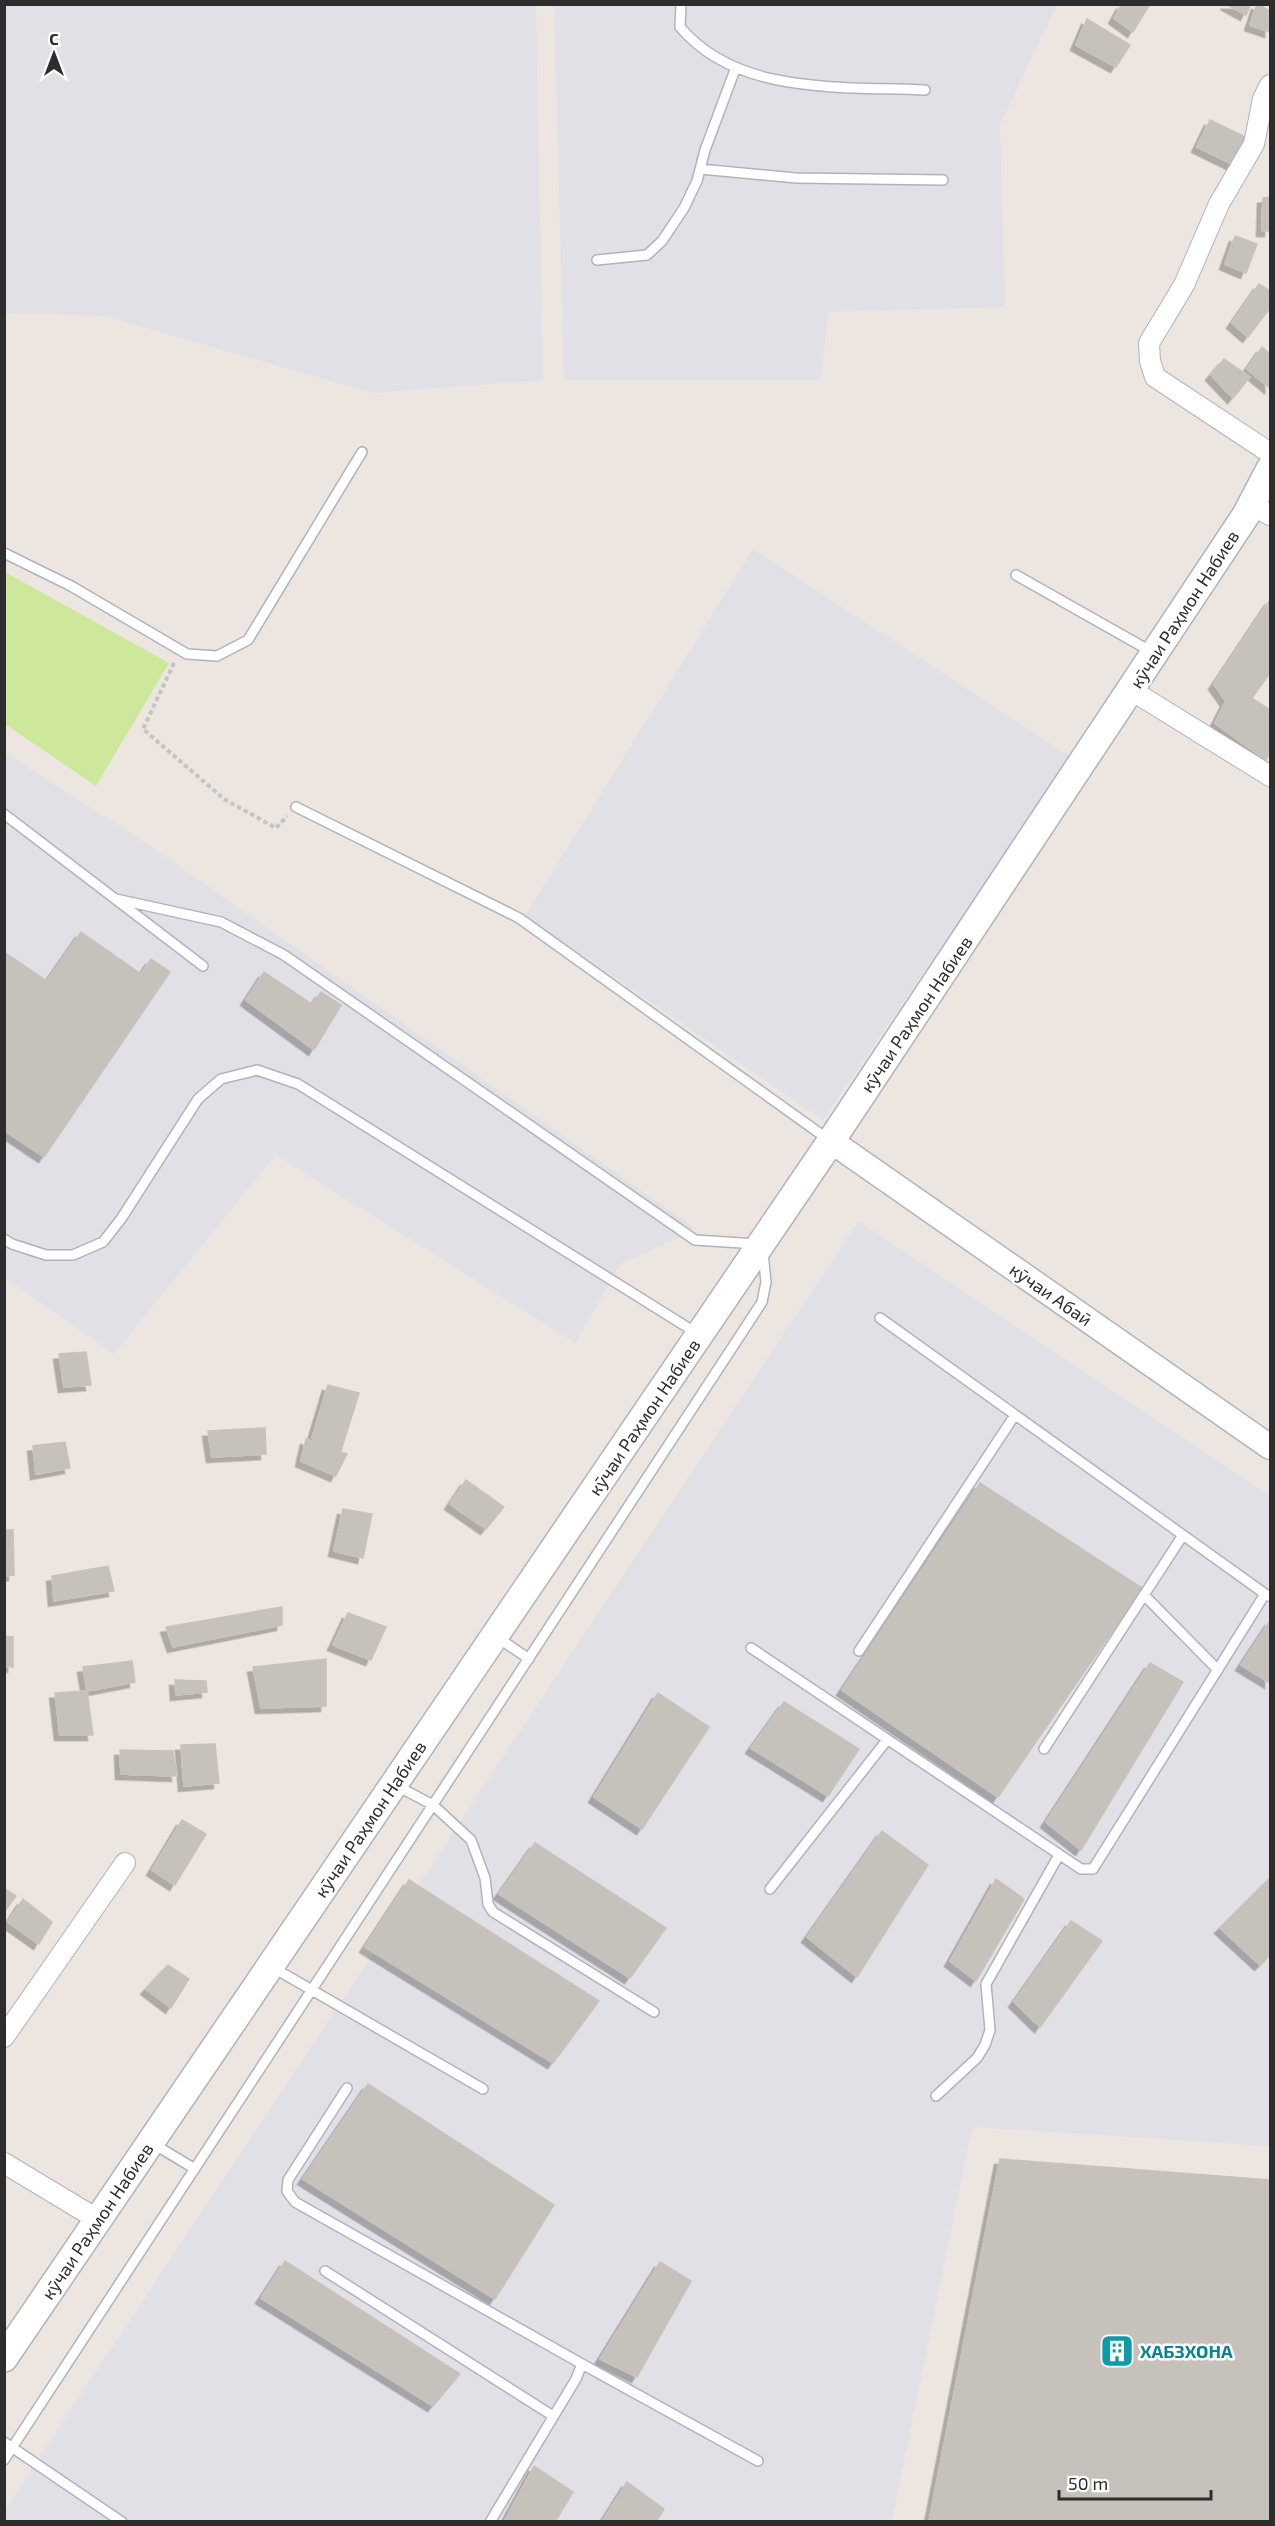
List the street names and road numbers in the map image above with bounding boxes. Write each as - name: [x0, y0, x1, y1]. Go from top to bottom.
- street label: кӯчаи Раҳмон Набиев: [1125, 526, 1243, 692]
- street label: кӯчаи Раҳмон Набиев: [855, 931, 977, 1097]
- street label: кӯчаи Абаӣ: [1006, 1258, 1096, 1330]
- street label: кӯчаи Раҳмон Набиев: [583, 1334, 705, 1500]
- street label: кӯчаи Раҳмон Набиев: [309, 1736, 431, 1902]
- street label: кӯчаи Раҳмон Набиев: [36, 2138, 158, 2304]

